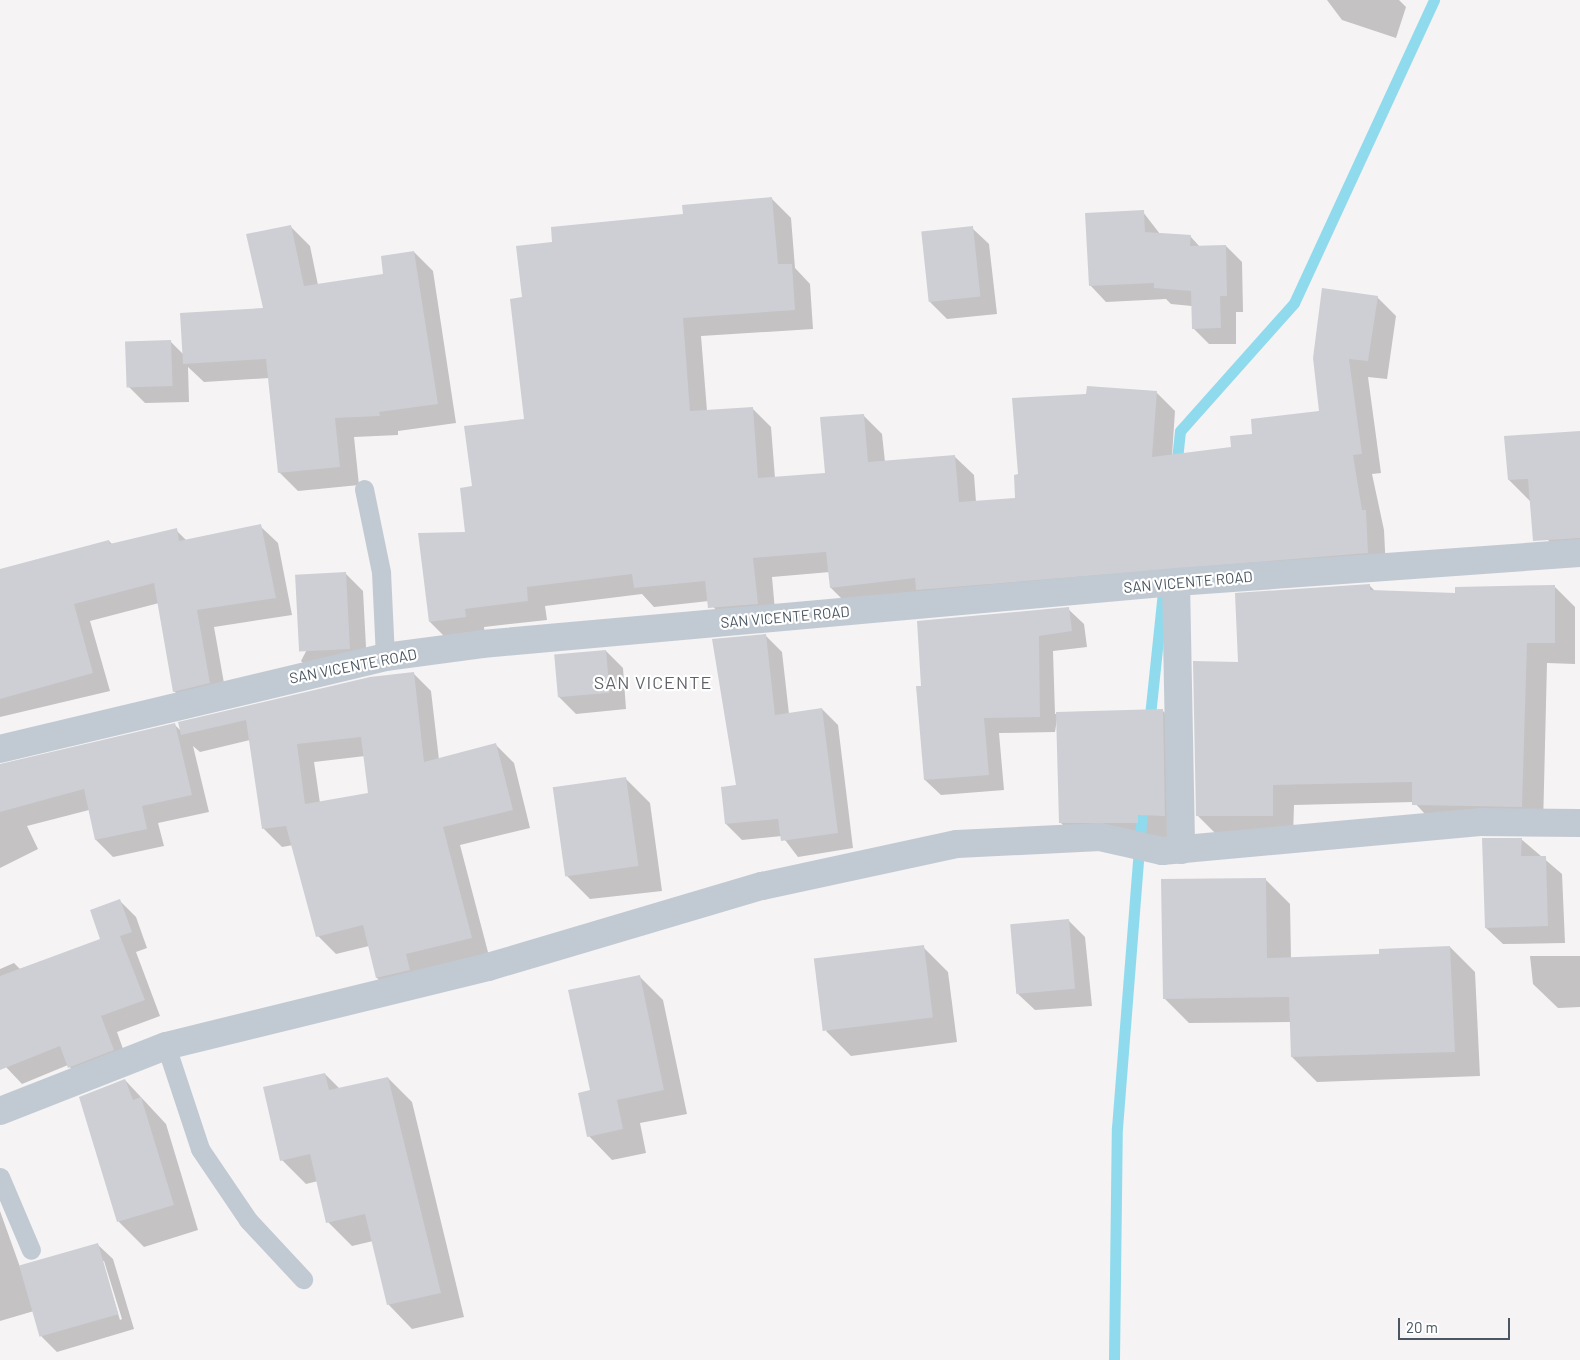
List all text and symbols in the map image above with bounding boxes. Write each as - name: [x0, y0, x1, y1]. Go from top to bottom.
- street label: SAN VICENTE ROAD: [1123, 567, 1253, 597]
- street label: SAN VICENTE ROAD: [720, 602, 850, 632]
- street label: SAN VICENTE ROAD: [288, 645, 418, 687]
- district label: SAN VICENTE: [592, 671, 714, 693]
- scale bar: [1400, 1308, 1512, 1340]
- text: 20 m: [1406, 1318, 1438, 1336]

